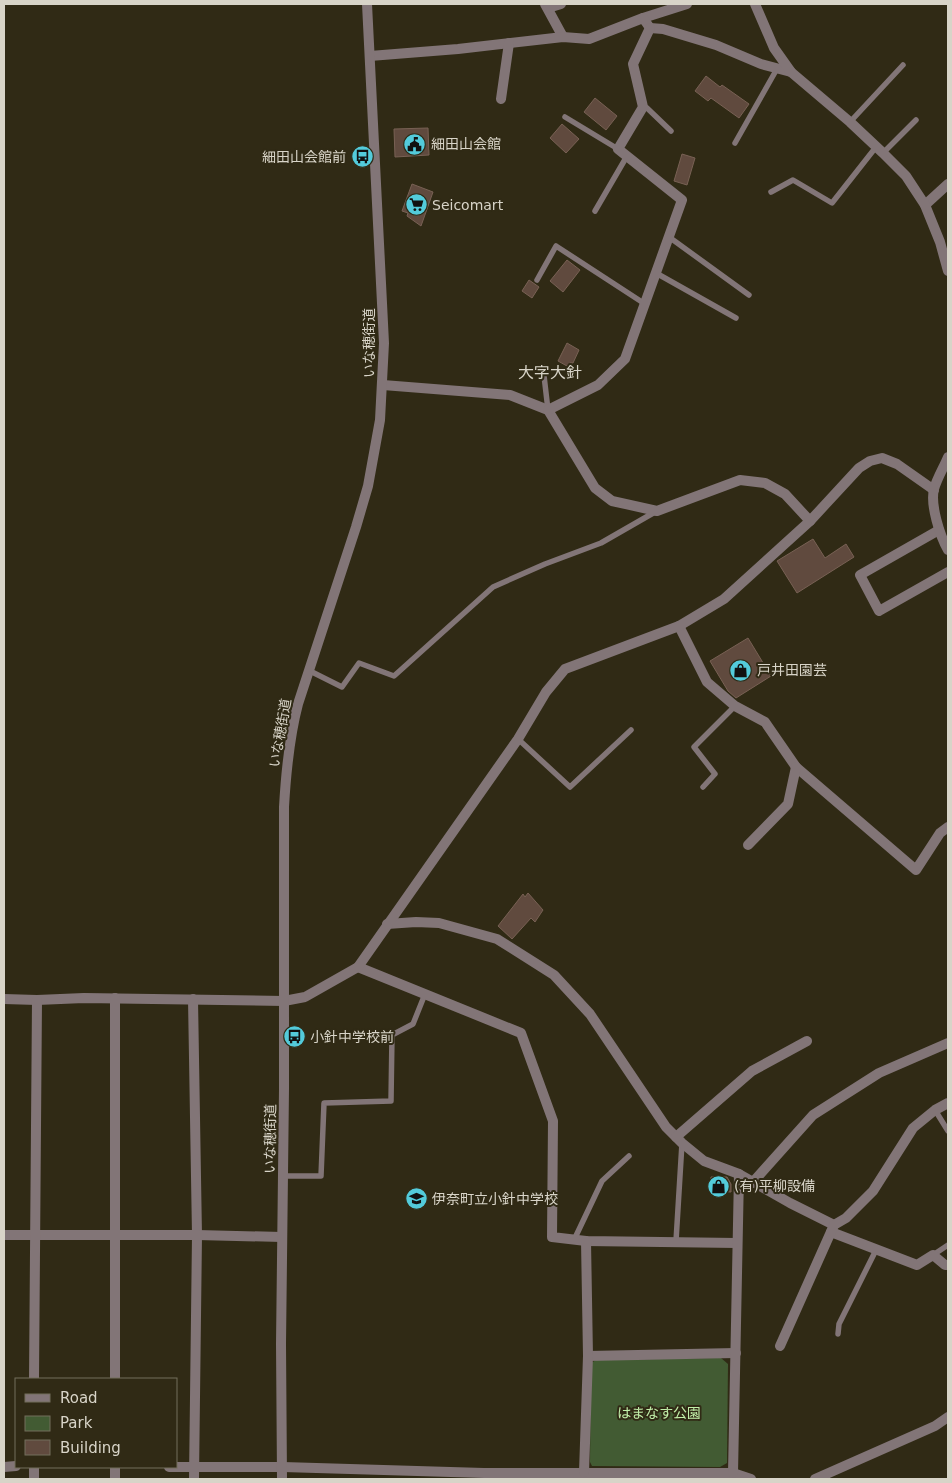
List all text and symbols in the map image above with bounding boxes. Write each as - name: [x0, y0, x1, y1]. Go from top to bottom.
- public building icon: 細田山会館: [403, 132, 427, 156]
- place label: 細田山会館: [431, 136, 501, 152]
- bus stop icon: 細田山会館前: [350, 145, 374, 169]
- place label: 細田山会館前: [262, 149, 346, 165]
- supermarket icon: Seicomart: [404, 193, 428, 217]
- place label: Seicomart: [432, 197, 504, 213]
- street label: いな穂街道: [361, 308, 377, 378]
- district label: 大字大針: [518, 363, 582, 382]
- shop icon: 戸井田園芸: [729, 658, 753, 682]
- place label: 戸井田園芸: [757, 662, 827, 678]
- street label: いな穂街道: [266, 697, 294, 769]
- bus stop icon: 小針中学校前: [282, 1025, 306, 1049]
- place label: 小針中学校前: [310, 1029, 394, 1045]
- street label: いな穂街道: [261, 1104, 279, 1174]
- shop icon: (有)平柳設備: [706, 1174, 730, 1198]
- place label: (有)平柳設備: [734, 1178, 815, 1194]
- school or university icon: 伊奈町立小針中学校: [404, 1187, 428, 1211]
- place label: 伊奈町立小針中学校: [432, 1191, 558, 1207]
- legend: [15, 1378, 178, 1468]
- text: Road: [60, 1389, 98, 1407]
- park label: はまなす公園: [617, 1405, 701, 1421]
- text: Park: [60, 1414, 93, 1432]
- text: Building: [60, 1439, 121, 1457]

